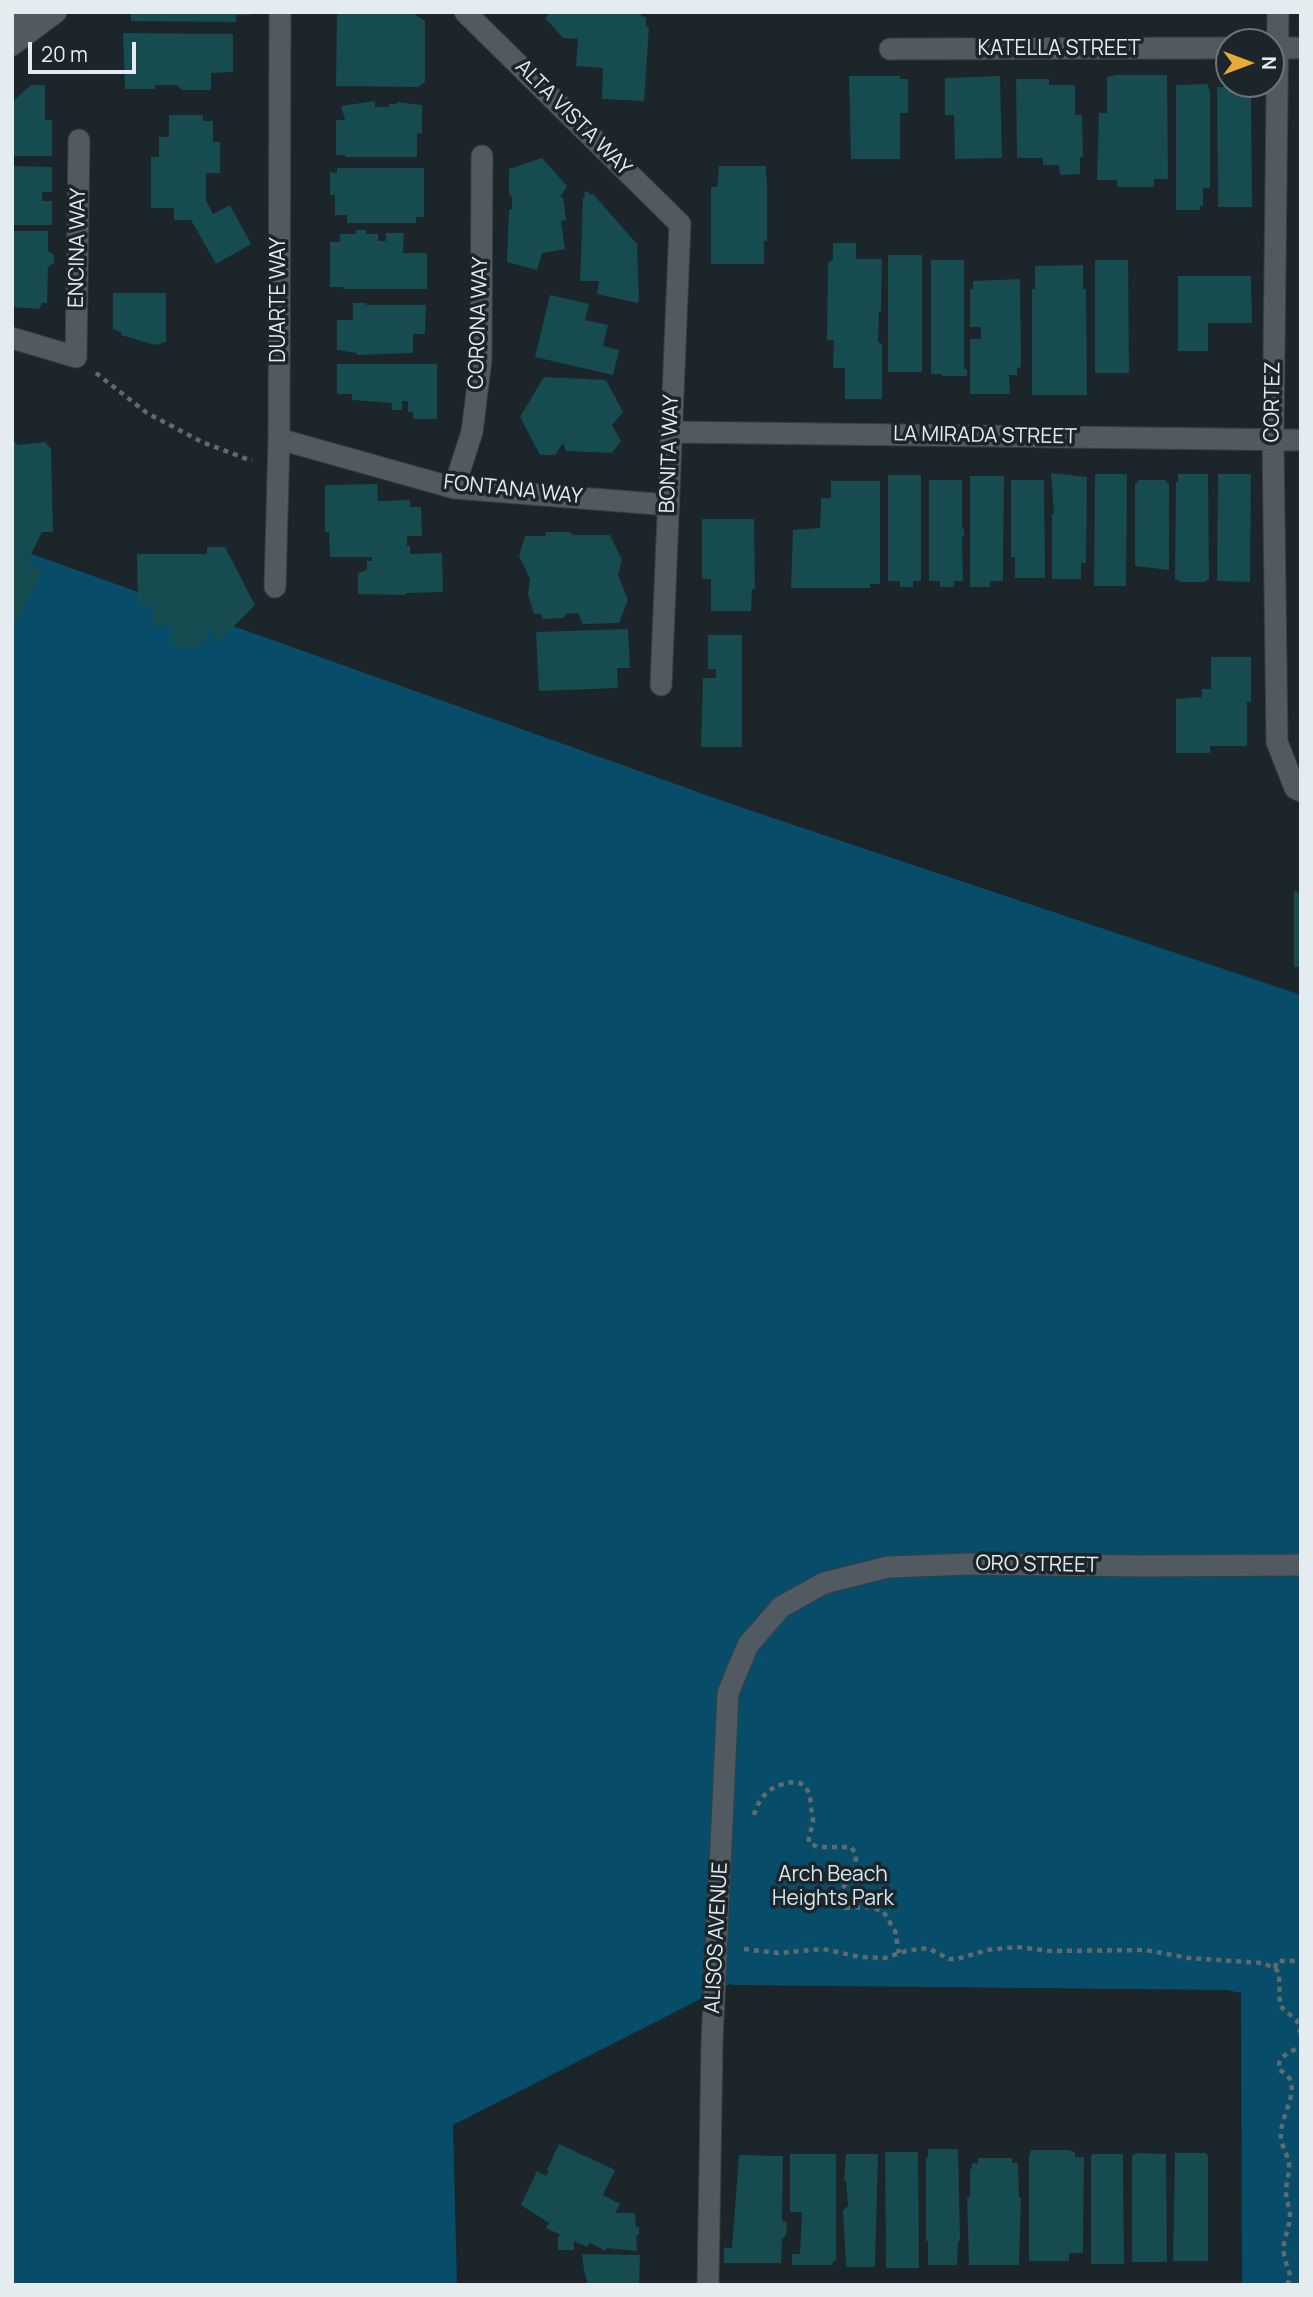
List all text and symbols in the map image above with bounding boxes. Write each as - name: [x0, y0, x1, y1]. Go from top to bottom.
- scale bar: [32, 28, 140, 72]
- north arrow: [1215, 28, 1285, 98]
- street label: KATELLA STREET: [977, 36, 1141, 62]
- text: 20 m: [41, 40, 88, 68]
- street label: ALTA VISTA WAY: [510, 55, 636, 181]
- text: N: [1256, 56, 1282, 70]
- street label: ENCINA WAY: [64, 188, 92, 308]
- street label: DUARTE WAY: [266, 237, 292, 363]
- street label: CORONA WAY: [464, 256, 494, 390]
- street label: CORTEZ: [1260, 361, 1286, 443]
- street label: BONITA WAY: [655, 394, 685, 514]
- street label: LA MIRADA STREET: [893, 422, 1077, 450]
- street label: FONTANA WAY: [442, 470, 584, 510]
- street label: ORO STREET: [975, 1551, 1099, 1579]
- street label: ALISOS AVENUE: [700, 1862, 734, 2014]
- park label: Arch Beach Heights Park: [772, 1862, 894, 1912]

